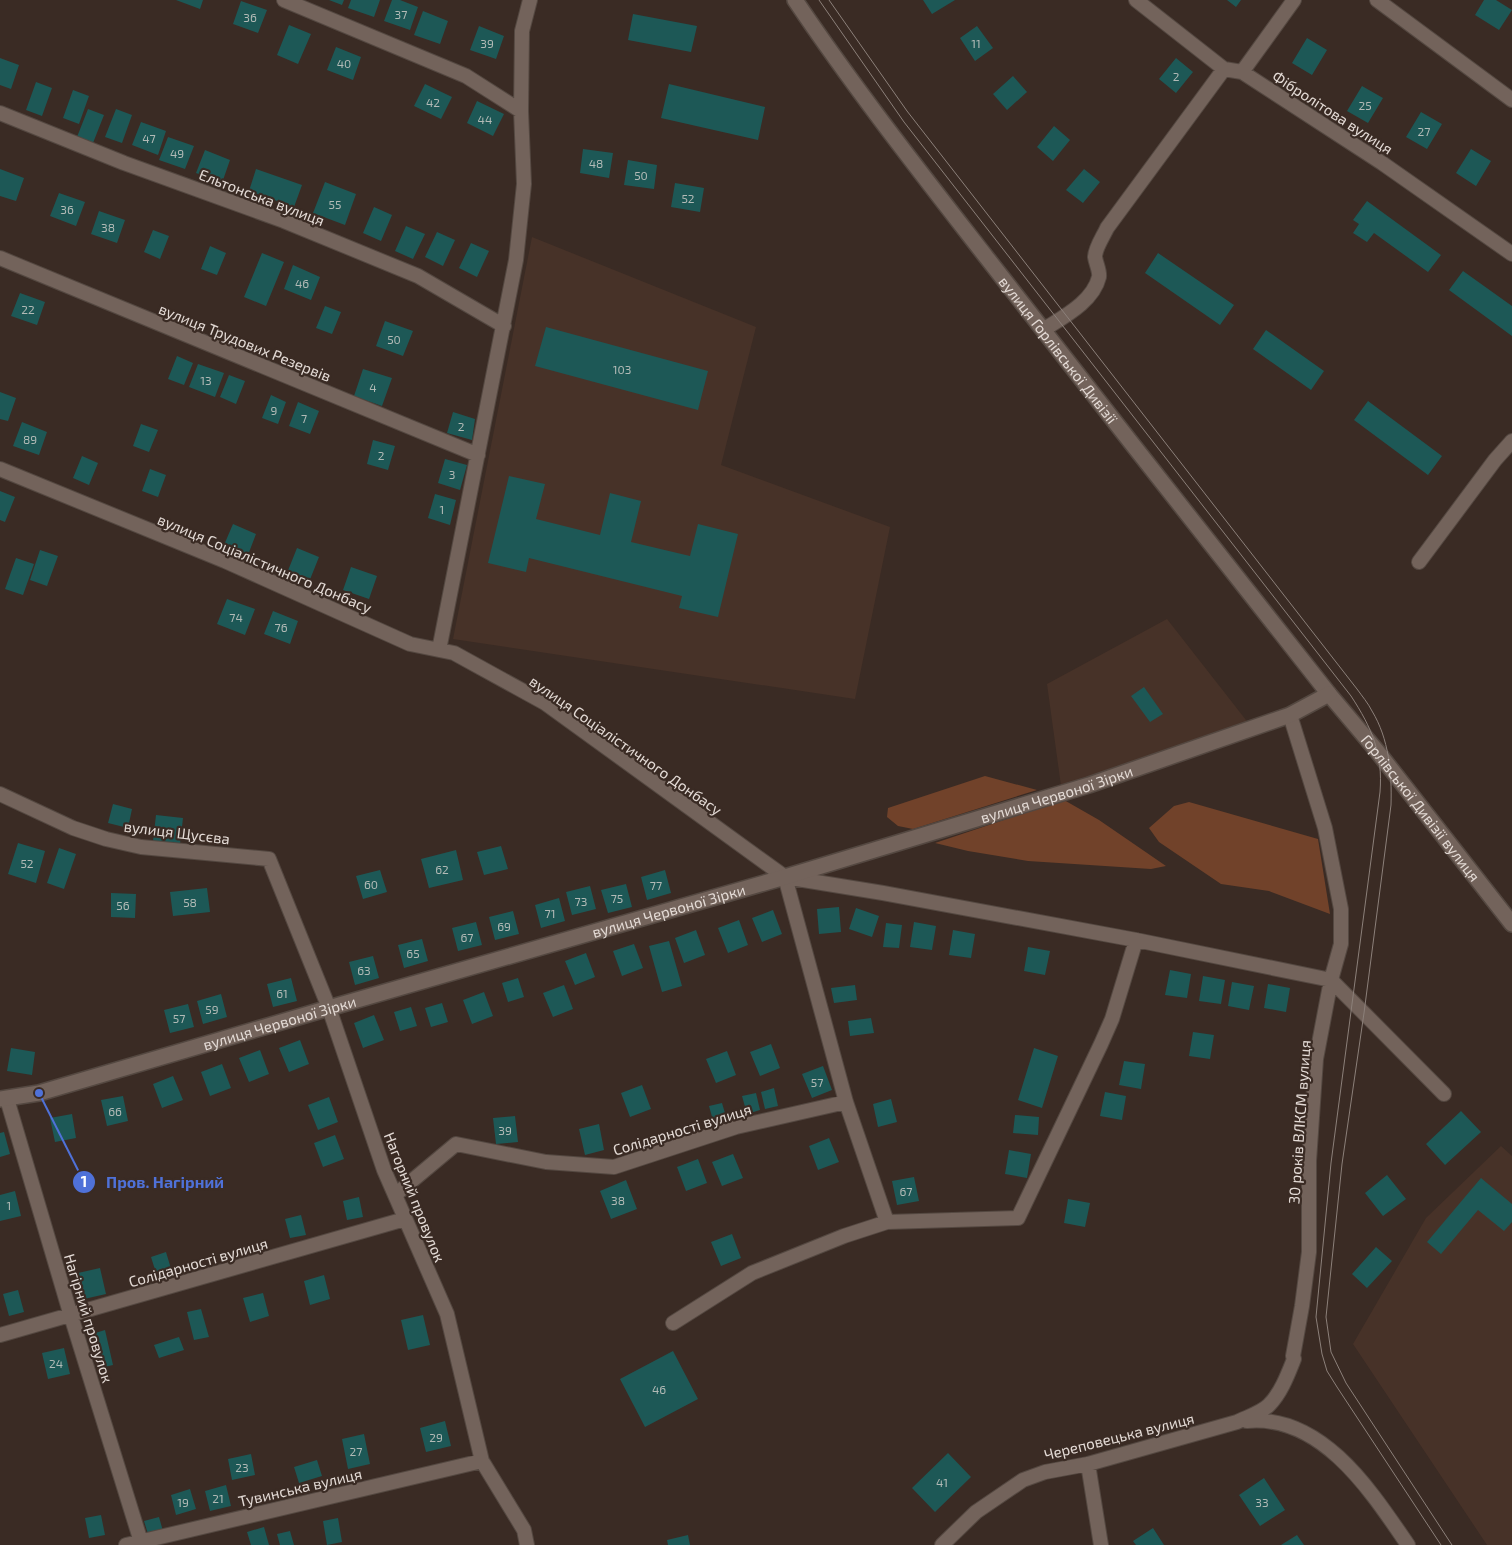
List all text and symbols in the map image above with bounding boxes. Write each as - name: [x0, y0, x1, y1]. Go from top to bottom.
- house number: 37: [395, 7, 407, 21]
- house number: 36: [243, 10, 257, 24]
- house number: 39: [480, 36, 494, 50]
- house number: 11: [971, 36, 981, 50]
- house number: 40: [337, 56, 351, 70]
- street label: Фібролітова вулиця: [1269, 66, 1397, 158]
- house number: 2: [1173, 69, 1180, 83]
- house number: 42: [426, 95, 440, 109]
- house number: 25: [1358, 98, 1372, 112]
- house number: 44: [478, 112, 492, 126]
- house number: 27: [1418, 124, 1430, 138]
- house number: 47: [142, 131, 156, 145]
- house number: 49: [170, 146, 184, 160]
- house number: 48: [589, 156, 603, 170]
- street label: Ельтонська вулиця: [196, 165, 327, 230]
- house number: 50: [634, 168, 648, 182]
- house number: 52: [681, 191, 695, 205]
- house number: 55: [329, 197, 341, 211]
- house number: 36: [60, 202, 74, 216]
- house number: 38: [101, 220, 115, 234]
- street label: вулиця Горлівської Дивізії: [995, 273, 1122, 427]
- house number: 46: [295, 276, 309, 290]
- street label: вулиця Трудових Резервів: [156, 299, 334, 386]
- house number: 22: [21, 302, 35, 316]
- house number: 50: [387, 332, 401, 346]
- house number: 103: [613, 362, 631, 376]
- house number: 13: [200, 373, 212, 387]
- house number: 4: [369, 380, 377, 394]
- house number: 9: [271, 403, 278, 417]
- house number: 7: [301, 411, 307, 425]
- house number: 2: [458, 419, 465, 433]
- house number: 89: [23, 432, 37, 446]
- house number: 2: [378, 448, 385, 462]
- house number: 3: [449, 467, 455, 481]
- house number: 1: [440, 502, 444, 516]
- street label: вулиця Соціалістичного Донбасу: [155, 510, 375, 617]
- house number: 74: [229, 610, 243, 624]
- house number: 76: [274, 620, 288, 634]
- street label: вулиця Соціалістичного Донбасу: [526, 671, 726, 819]
- street label: Горлівської Дивізії вулиця: [1358, 731, 1484, 885]
- street label: вулиця Червоної Зірки: [978, 762, 1135, 826]
- street label: вулиця Щусєва: [123, 817, 231, 848]
- house number: 52: [20, 856, 34, 870]
- house number: 62: [435, 862, 449, 876]
- house number: 60: [364, 877, 378, 891]
- house number: 77: [650, 878, 662, 892]
- street label: вулиця Червоної Зірки: [590, 880, 747, 941]
- house number: 75: [611, 891, 623, 905]
- house number: 73: [575, 894, 587, 908]
- house number: 58: [183, 895, 197, 909]
- house number: 56: [116, 898, 130, 912]
- house number: 71: [545, 906, 555, 920]
- house number: 69: [497, 919, 511, 933]
- house number: 67: [460, 930, 474, 944]
- house number: 65: [406, 946, 420, 960]
- house number: 63: [357, 963, 371, 977]
- house number: 61: [276, 986, 288, 1000]
- street label: вулиця Червоної Зірки: [201, 992, 358, 1053]
- house number: 59: [205, 1002, 219, 1016]
- house number: 57: [173, 1011, 185, 1025]
- street label: 30 років ВЛКСМ вулиця: [1284, 1039, 1315, 1205]
- house number: 57: [811, 1075, 823, 1089]
- street label: Солідарності вулиця: [610, 1099, 754, 1160]
- house number: 66: [108, 1104, 122, 1118]
- house number: 39: [498, 1123, 512, 1137]
- street label: Нагорний провулок: [380, 1129, 449, 1265]
- callout: Пров. Нагірний: [71, 1167, 234, 1198]
- text: 1: [81, 1172, 87, 1190]
- text: Пров. Нагірний: [106, 1172, 224, 1191]
- house number: 67: [899, 1184, 913, 1198]
- house number: 38: [611, 1193, 625, 1207]
- house number: 1: [7, 1198, 11, 1212]
- street label: Солідарності вулиця: [126, 1233, 270, 1291]
- street label: Нагірний провулок: [60, 1251, 117, 1385]
- house number: 24: [49, 1356, 63, 1370]
- house number: 46: [652, 1382, 666, 1396]
- street label: Череповецька вулиця: [1042, 1409, 1196, 1464]
- house number: 29: [429, 1430, 443, 1444]
- house number: 27: [350, 1444, 362, 1458]
- house number: 23: [235, 1460, 249, 1474]
- street label: Тувинська вулиця: [236, 1464, 364, 1511]
- house number: 41: [936, 1475, 948, 1489]
- house number: 21: [212, 1491, 224, 1505]
- house number: 19: [177, 1495, 189, 1509]
- house number: 33: [1255, 1495, 1269, 1509]

